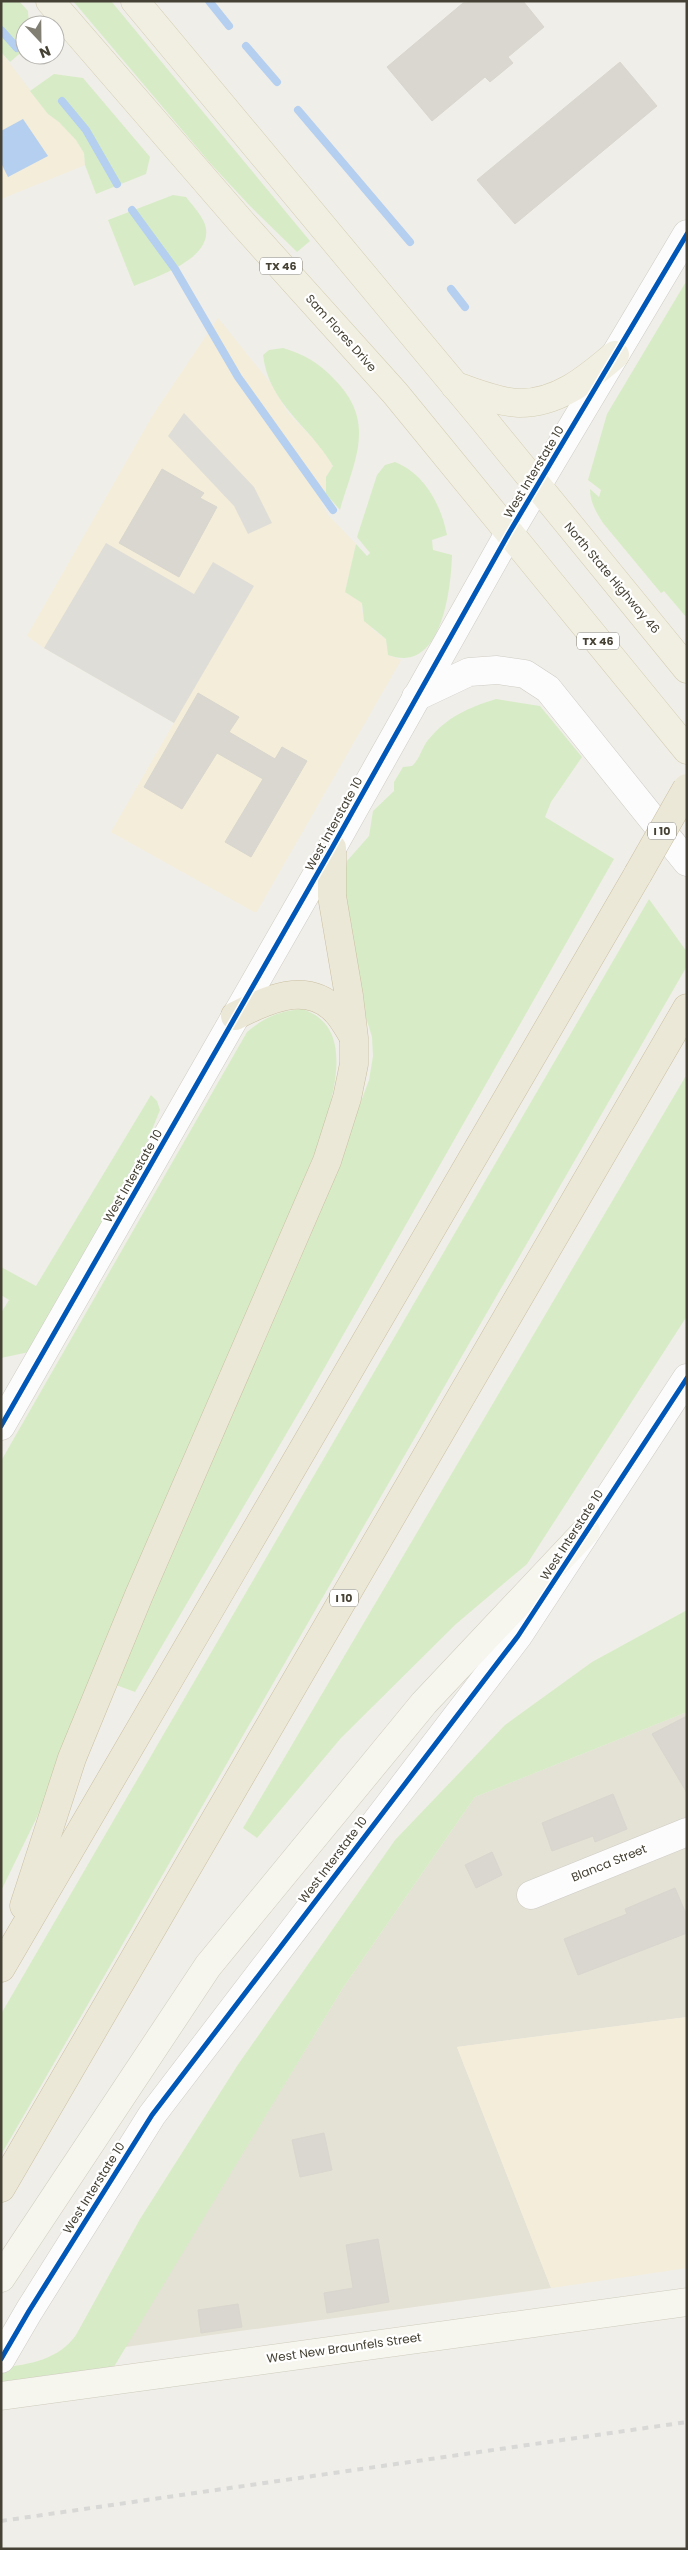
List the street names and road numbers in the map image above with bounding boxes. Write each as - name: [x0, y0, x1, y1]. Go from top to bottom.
- road number: TX 46: [260, 258, 302, 274]
- street label: Sam Flores Drive: [302, 290, 381, 375]
- street label: West Interstate 10: [499, 422, 568, 521]
- street label: North State Highway 46: [561, 518, 664, 637]
- road number: TX 46: [577, 632, 619, 649]
- street label: West Interstate 10: [301, 774, 366, 874]
- road number: I 10: [648, 822, 676, 839]
- street label: West Interstate 10: [99, 1126, 166, 1225]
- street label: West Interstate 10: [536, 1486, 607, 1583]
- road number: I 10: [330, 1590, 358, 1606]
- street label: West Interstate 10: [294, 1813, 371, 1907]
- street label: Blanca Street: [569, 1840, 649, 1885]
- street label: West Interstate 10: [59, 2139, 129, 2237]
- street label: West New Braunfels Street: [265, 2328, 422, 2367]

